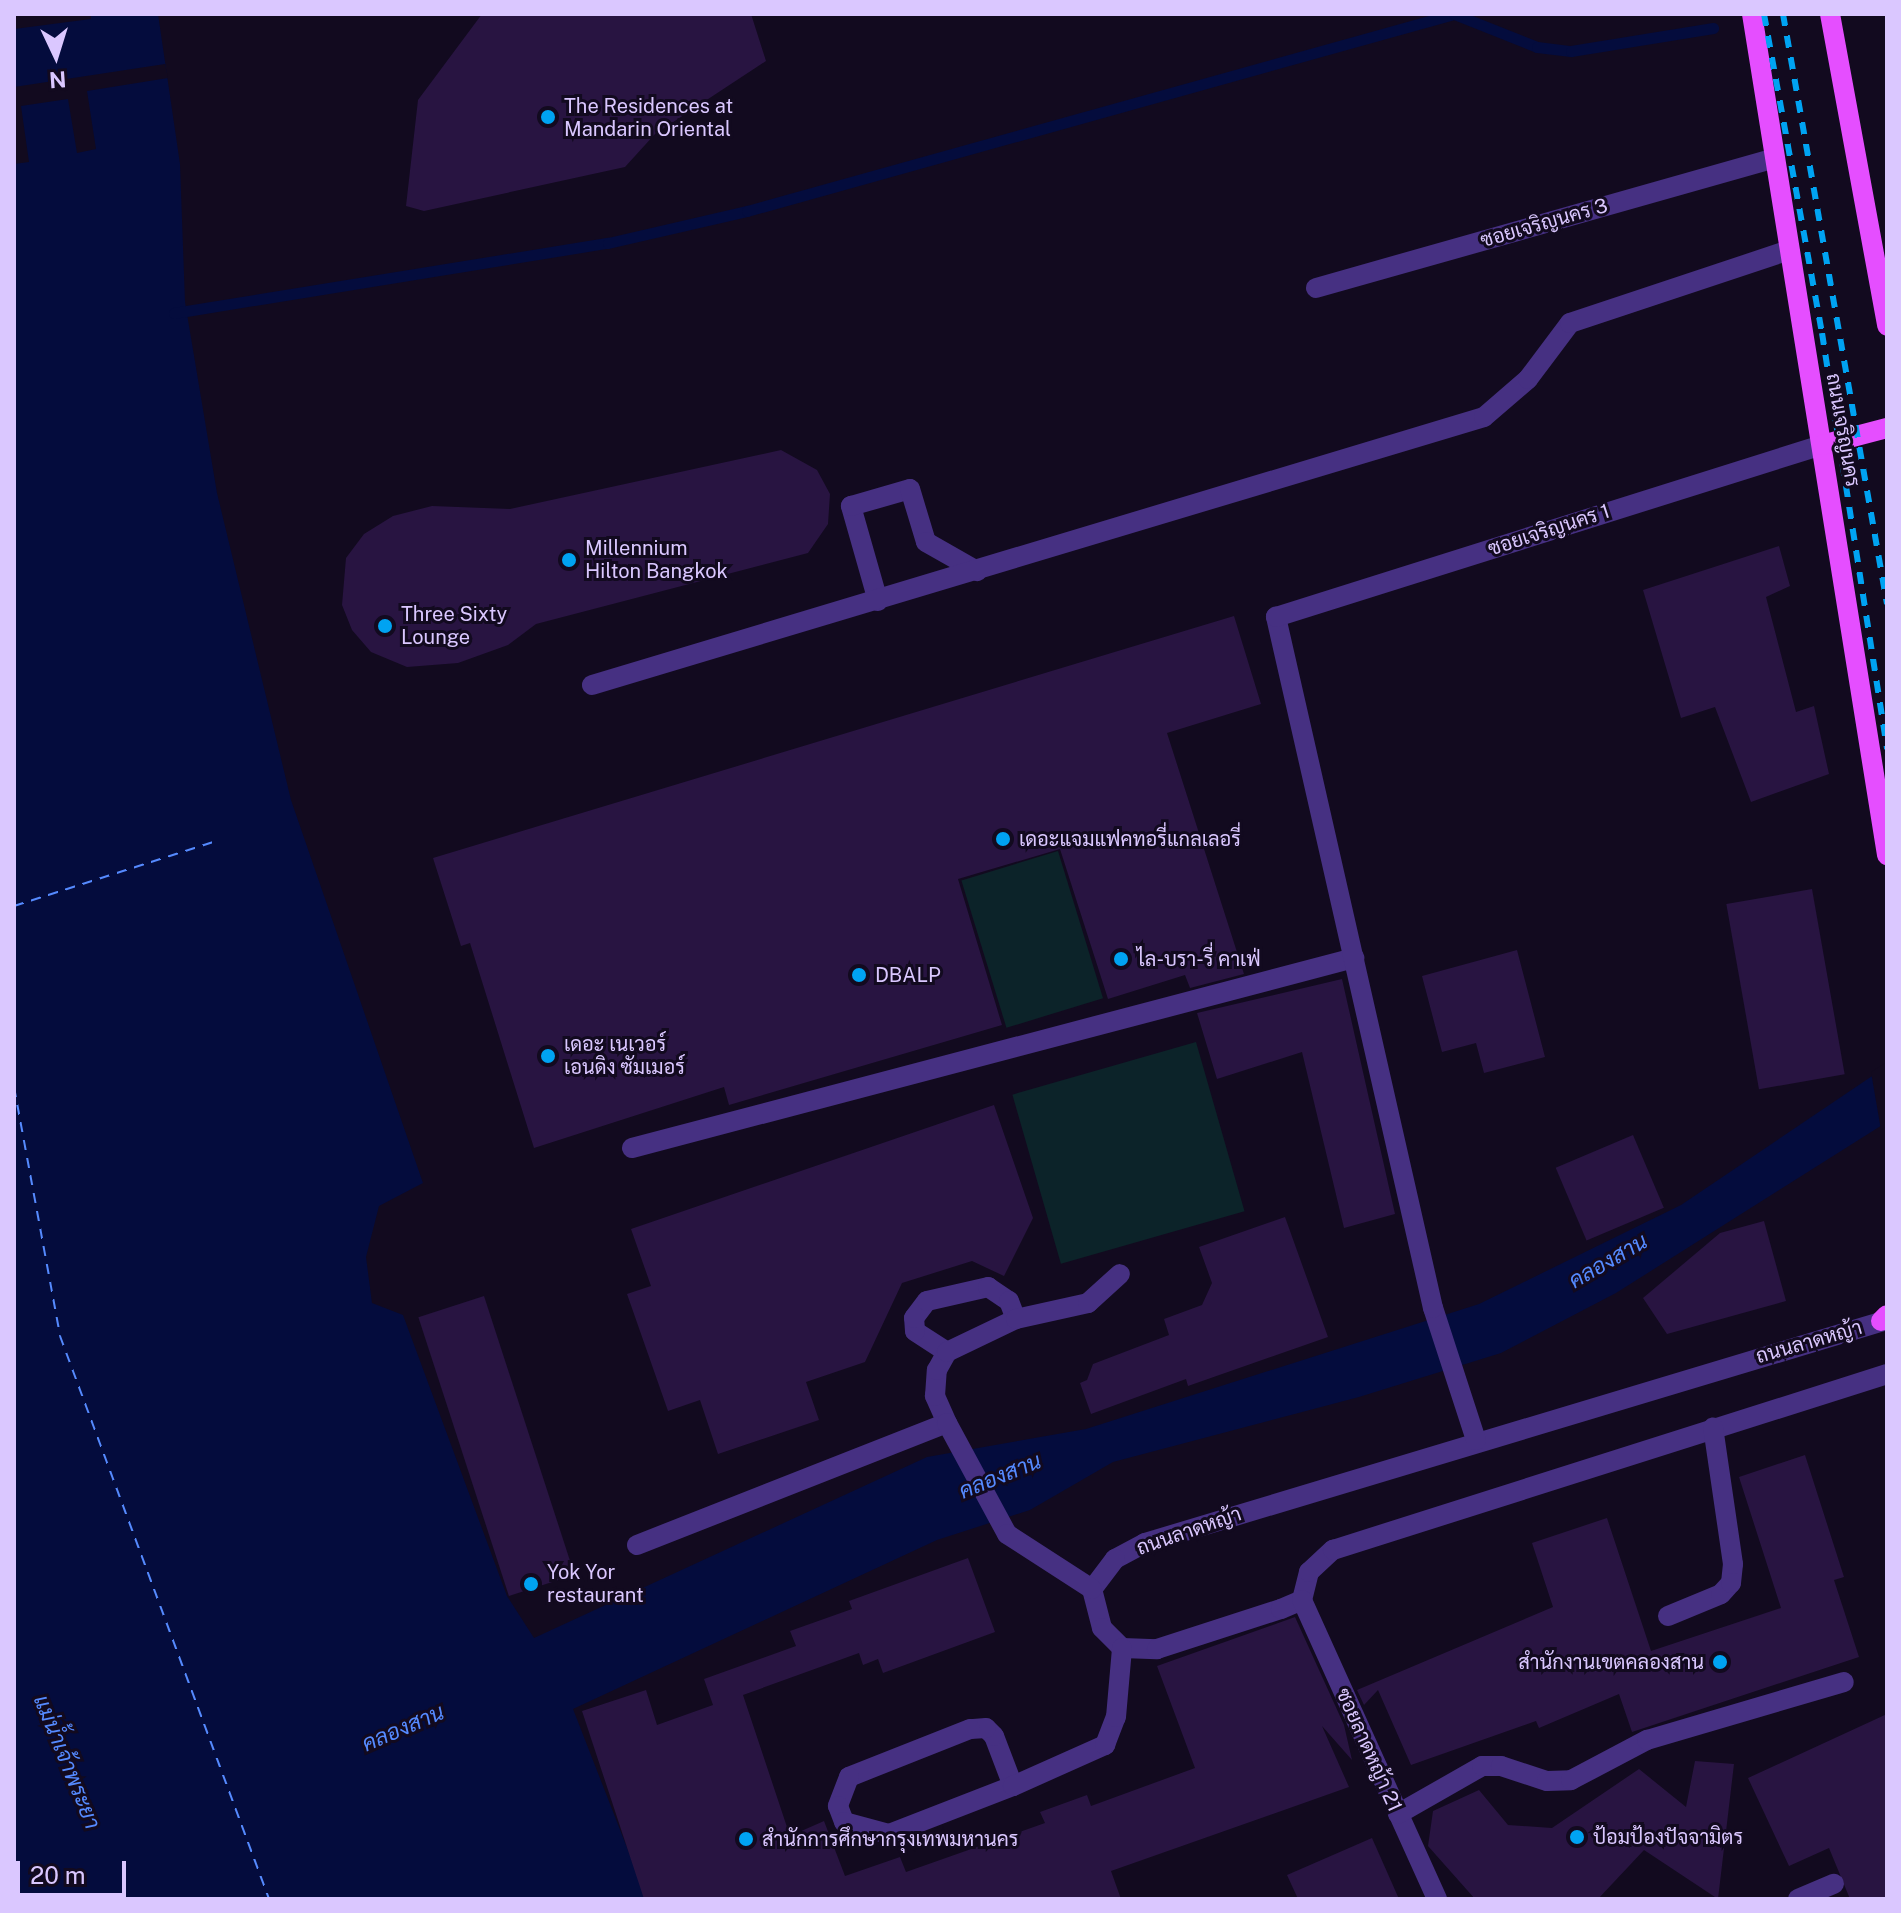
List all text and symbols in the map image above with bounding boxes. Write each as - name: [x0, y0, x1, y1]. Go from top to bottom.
- north arrow: [16, 16, 96, 96]
- text: N: [48, 66, 67, 94]
- place label: The Residences at Mandarin Oriental: [564, 94, 733, 141]
- marker: The Residences at Mandarin Oriental: [539, 108, 557, 126]
- street label: ซอยเจริญนคร 3: [1478, 193, 1610, 253]
- street label: ถนนเจริญนคร: [1821, 371, 1865, 489]
- street label: ซอยเจริญนคร 1: [1485, 499, 1613, 561]
- place label: Millennium Hilton Bangkok: [585, 536, 728, 583]
- marker: Millennium Hilton Bangkok: [560, 551, 578, 569]
- place label: Three Sixty Lounge: [401, 602, 507, 649]
- marker: Three Sixty Lounge: [376, 617, 394, 635]
- place label: เดอะแจมแฟคทอรี่แกลเลอรี่: [1019, 827, 1241, 851]
- marker: เดอะแจมแฟคทอรี่แกลเลอรี่: [994, 830, 1012, 848]
- place label: ไล-บรา-รี่ คาเฟ่: [1137, 947, 1261, 971]
- marker: ไล-บรา-รี่ คาเฟ่: [1112, 950, 1130, 968]
- place label: DBALP: [875, 963, 941, 987]
- marker: DBALP: [850, 966, 868, 984]
- place label: เดอะ เนเวอร์ เอนดิง ซัมเมอร์: [564, 1032, 685, 1079]
- marker: เดอะ เนเวอร์ เอนดิง ซัมเมอร์: [539, 1047, 557, 1065]
- water label: คลองสาน: [1564, 1228, 1652, 1294]
- street label: ถนนลาดหญ้า: [1753, 1315, 1865, 1369]
- water label: คลองสาน: [955, 1448, 1045, 1504]
- street label: ถนนลาดหญ้า: [1133, 1502, 1245, 1560]
- place label: Yok Yor restaurant: [547, 1560, 644, 1607]
- marker: Yok Yor restaurant: [522, 1575, 540, 1593]
- place label: สำนักงานเขตคลองสาน: [1518, 1650, 1704, 1674]
- marker: สำนักงานเขตคลองสาน: [1711, 1653, 1729, 1671]
- street label: ซอยลาดหญ้า 21: [1331, 1685, 1407, 1815]
- water label: แม่น้ำเจ้าพระยา: [28, 1691, 106, 1833]
- water label: คลองสาน: [358, 1699, 448, 1757]
- place label: ป้อมป้องปัจจามิตร: [1593, 1825, 1743, 1849]
- place label: สำนักการศึกษากรุงเทพมหานคร: [762, 1827, 1018, 1851]
- marker: ป้อมป้องปัจจามิตร: [1568, 1828, 1586, 1846]
- marker: สำนักการศึกษากรุงเทพมหานคร: [737, 1830, 755, 1848]
- scale bar: [20, 1845, 130, 1895]
- text: 20 m: [30, 1861, 86, 1889]

